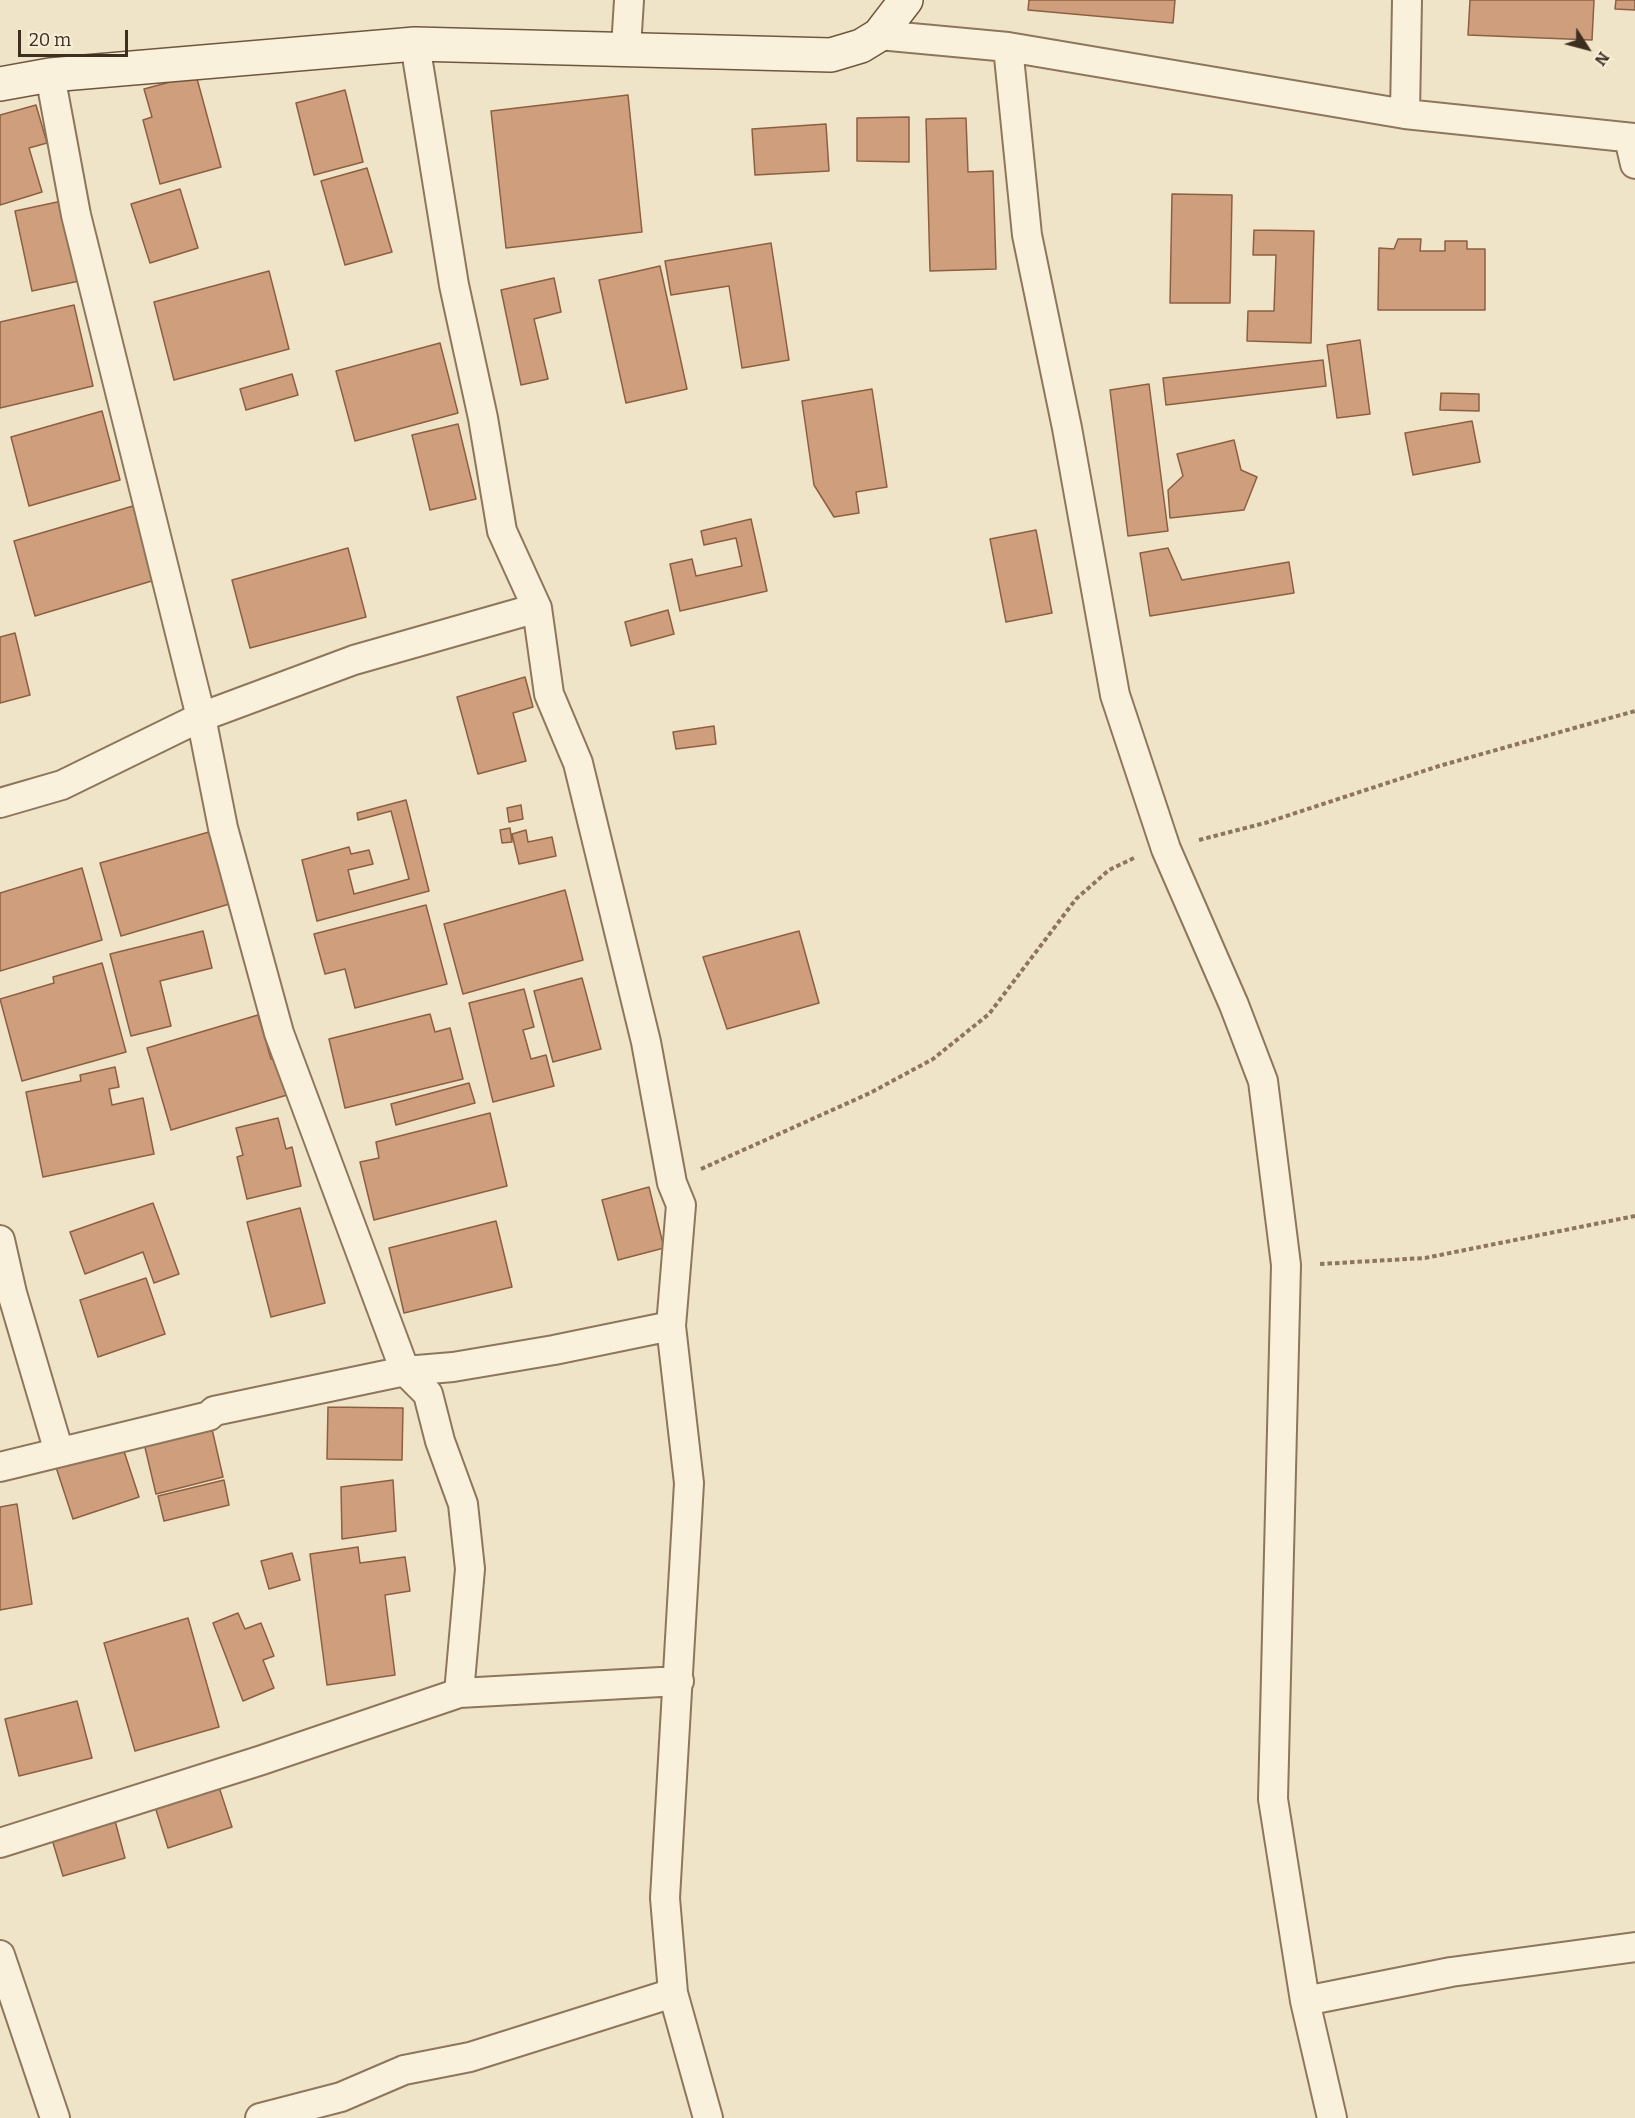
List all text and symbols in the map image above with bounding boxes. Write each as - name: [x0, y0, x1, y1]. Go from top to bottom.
- scale bar: [21, 18, 130, 56]
- north arrow: [1557, 18, 1617, 78]
- text: 20 m: [29, 29, 71, 51]
- text: N: [1591, 48, 1613, 69]

